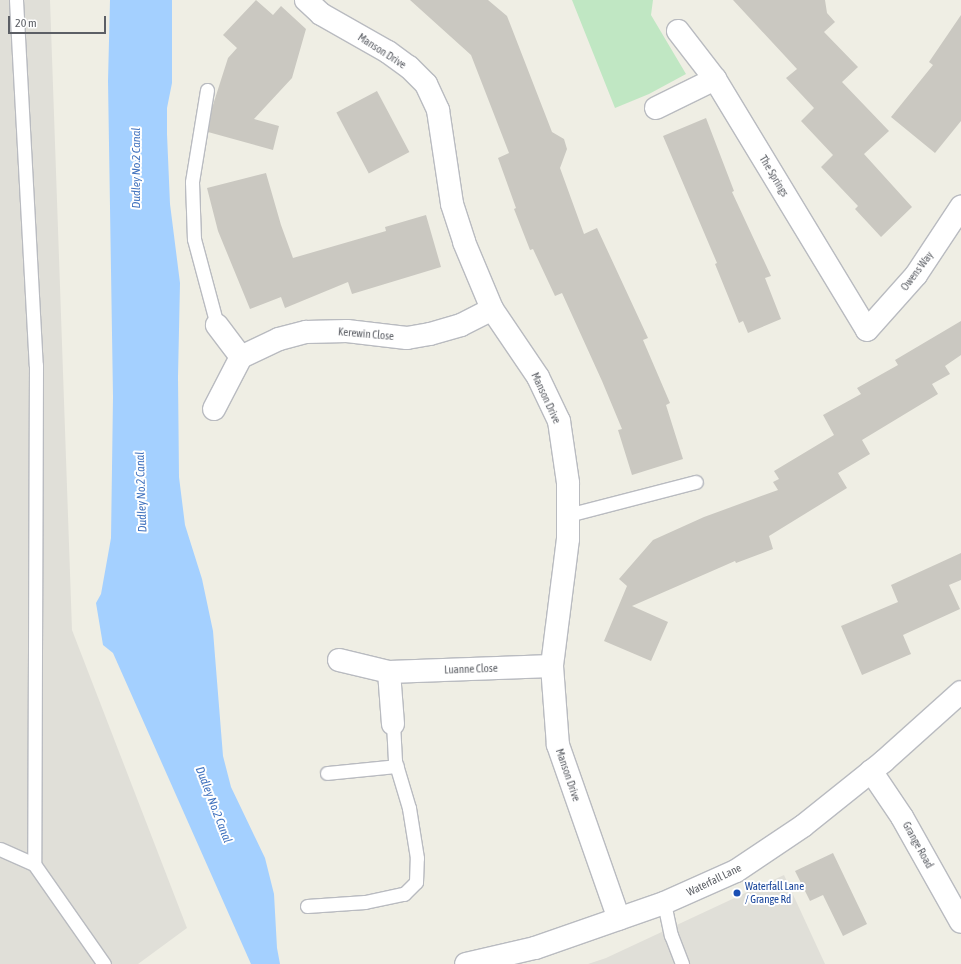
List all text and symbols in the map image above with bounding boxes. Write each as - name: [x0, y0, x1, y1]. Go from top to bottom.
- scale bar: [10, 8, 108, 34]
- text: 20 m: [15, 16, 37, 30]
- street label: Manson Drive: [355, 30, 409, 72]
- water label: Dudley No.2 Canal: [130, 128, 144, 208]
- street label: The Springs: [756, 153, 792, 199]
- street label: Owens Way: [898, 249, 936, 293]
- street label: Kerewin Close: [338, 325, 394, 343]
- street label: Manson Drive: [528, 370, 564, 426]
- water label: Dudley No.2 Canal: [133, 451, 151, 533]
- street label: Luanne Close: [444, 661, 498, 677]
- street label: Manson Drive: [553, 747, 583, 803]
- water label: Dudley No.2 Canal: [192, 765, 234, 845]
- street label: Grange Road: [900, 819, 936, 871]
- street label: Waterfall Lane: [685, 861, 743, 899]
- place label: Waterfall Lane / Grange Rd: [745, 880, 804, 906]
- marker: Waterfall Lane / Grange Rd: [732, 888, 742, 898]

